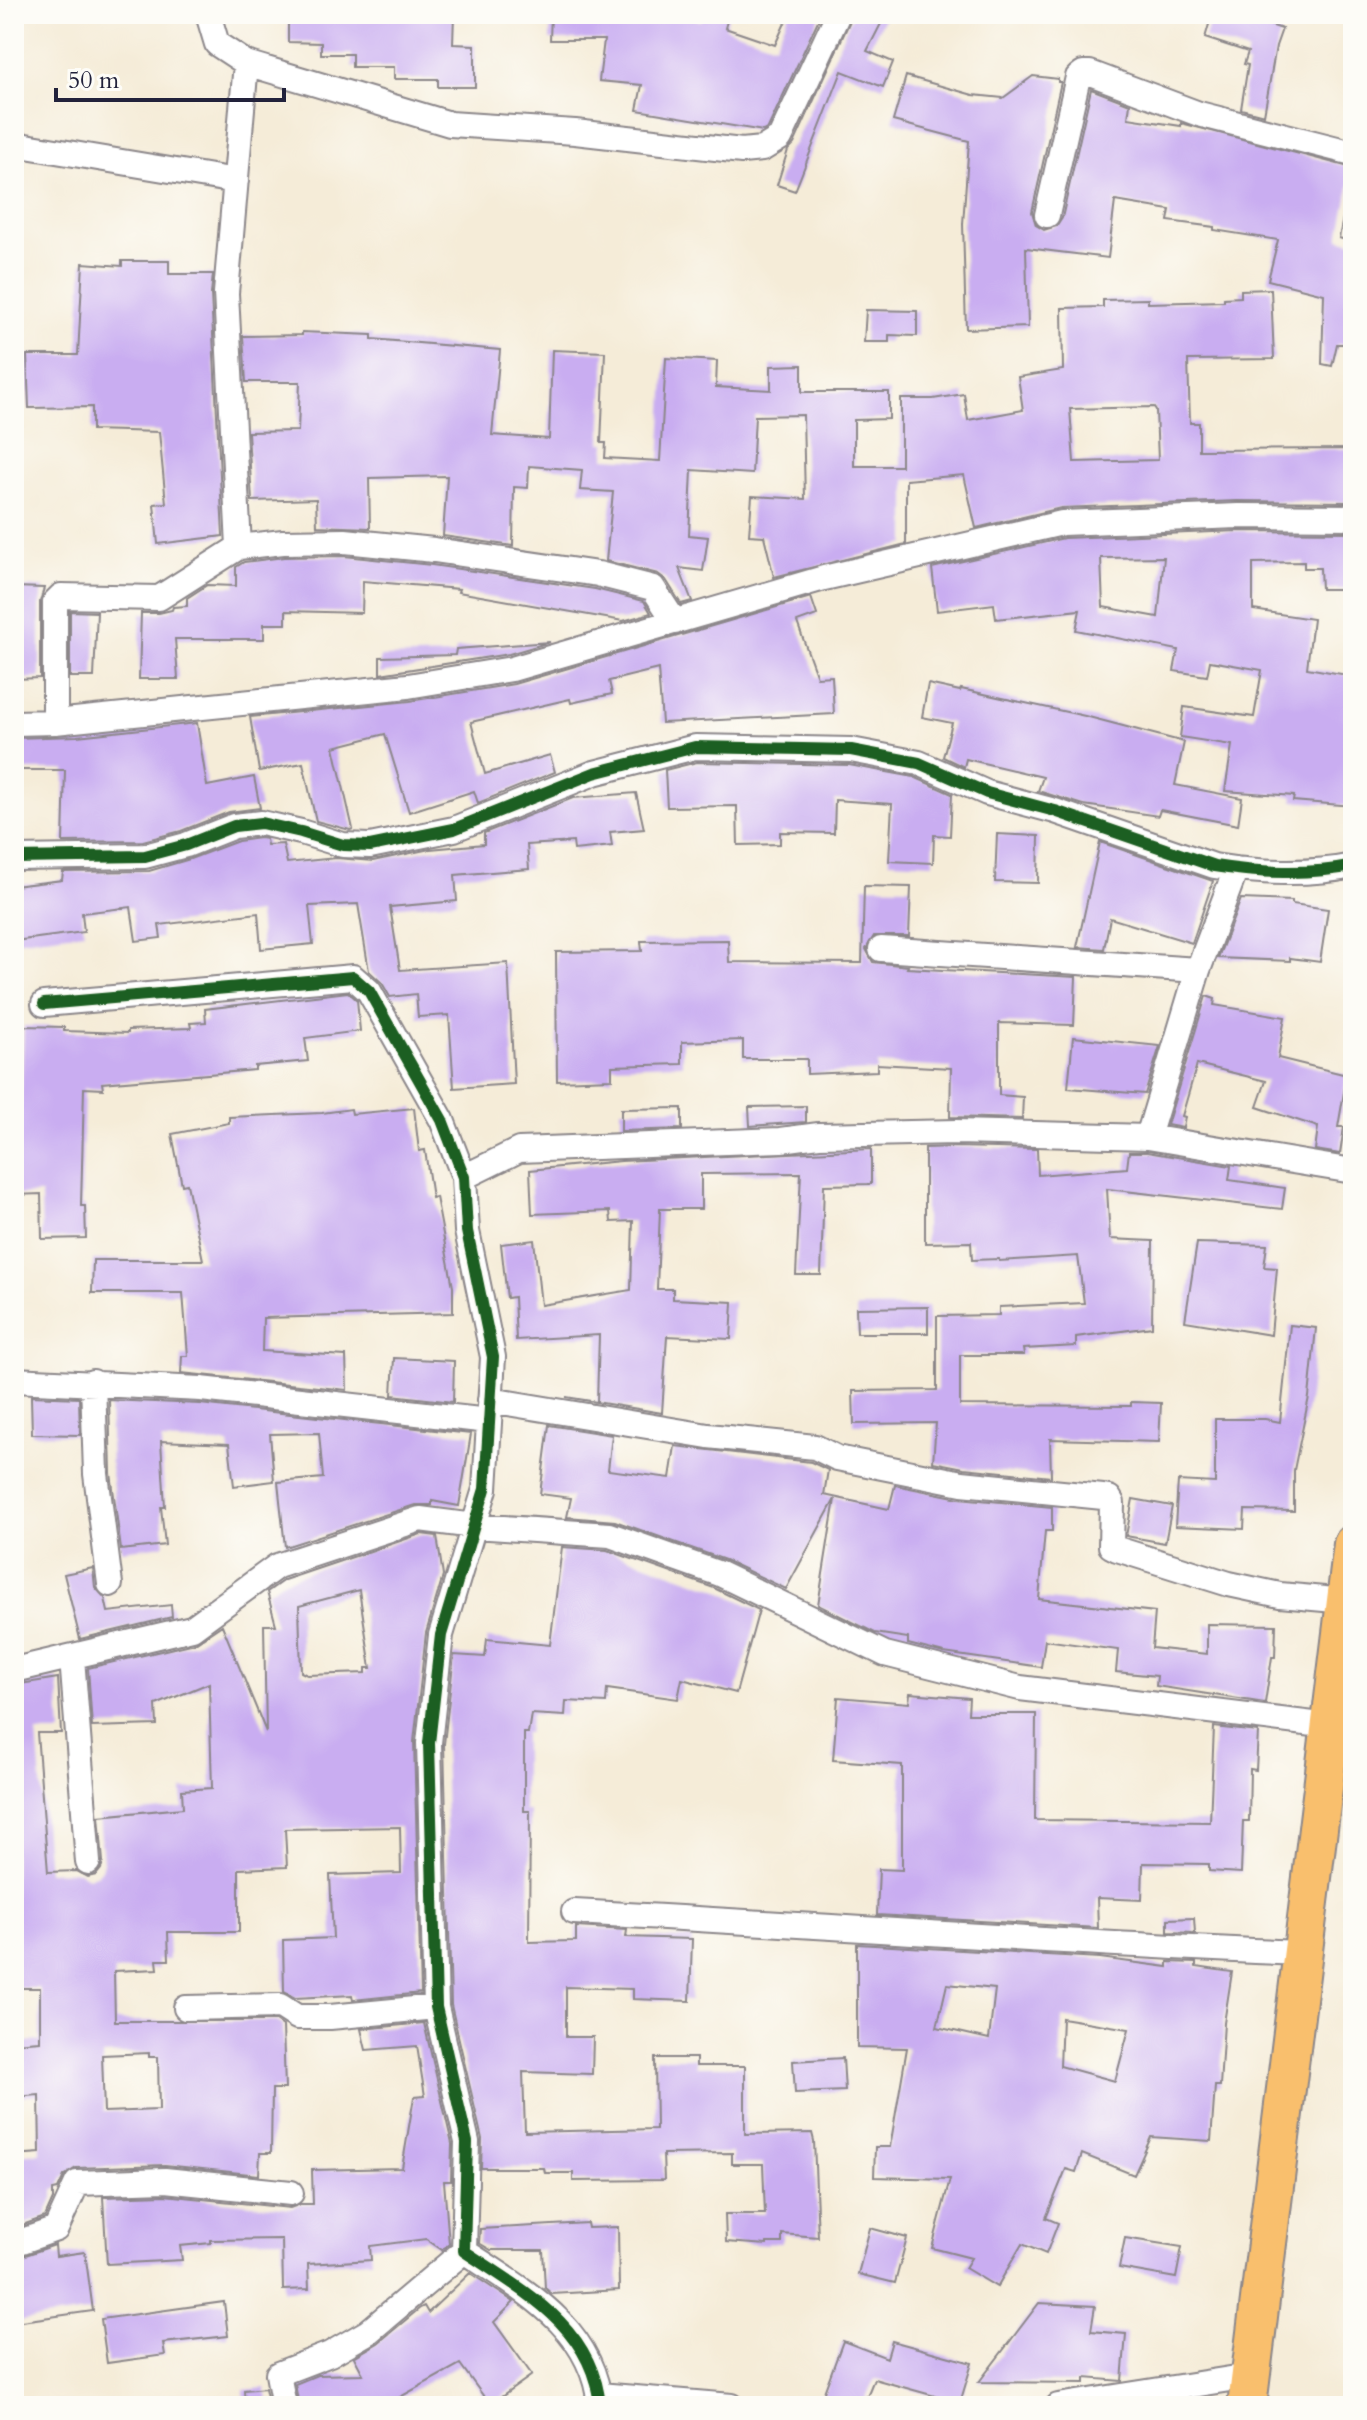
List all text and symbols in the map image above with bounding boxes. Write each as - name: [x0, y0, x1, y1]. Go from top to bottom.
- scale bar: [56, 52, 284, 102]
- text: 50 m: [68, 64, 120, 97]

